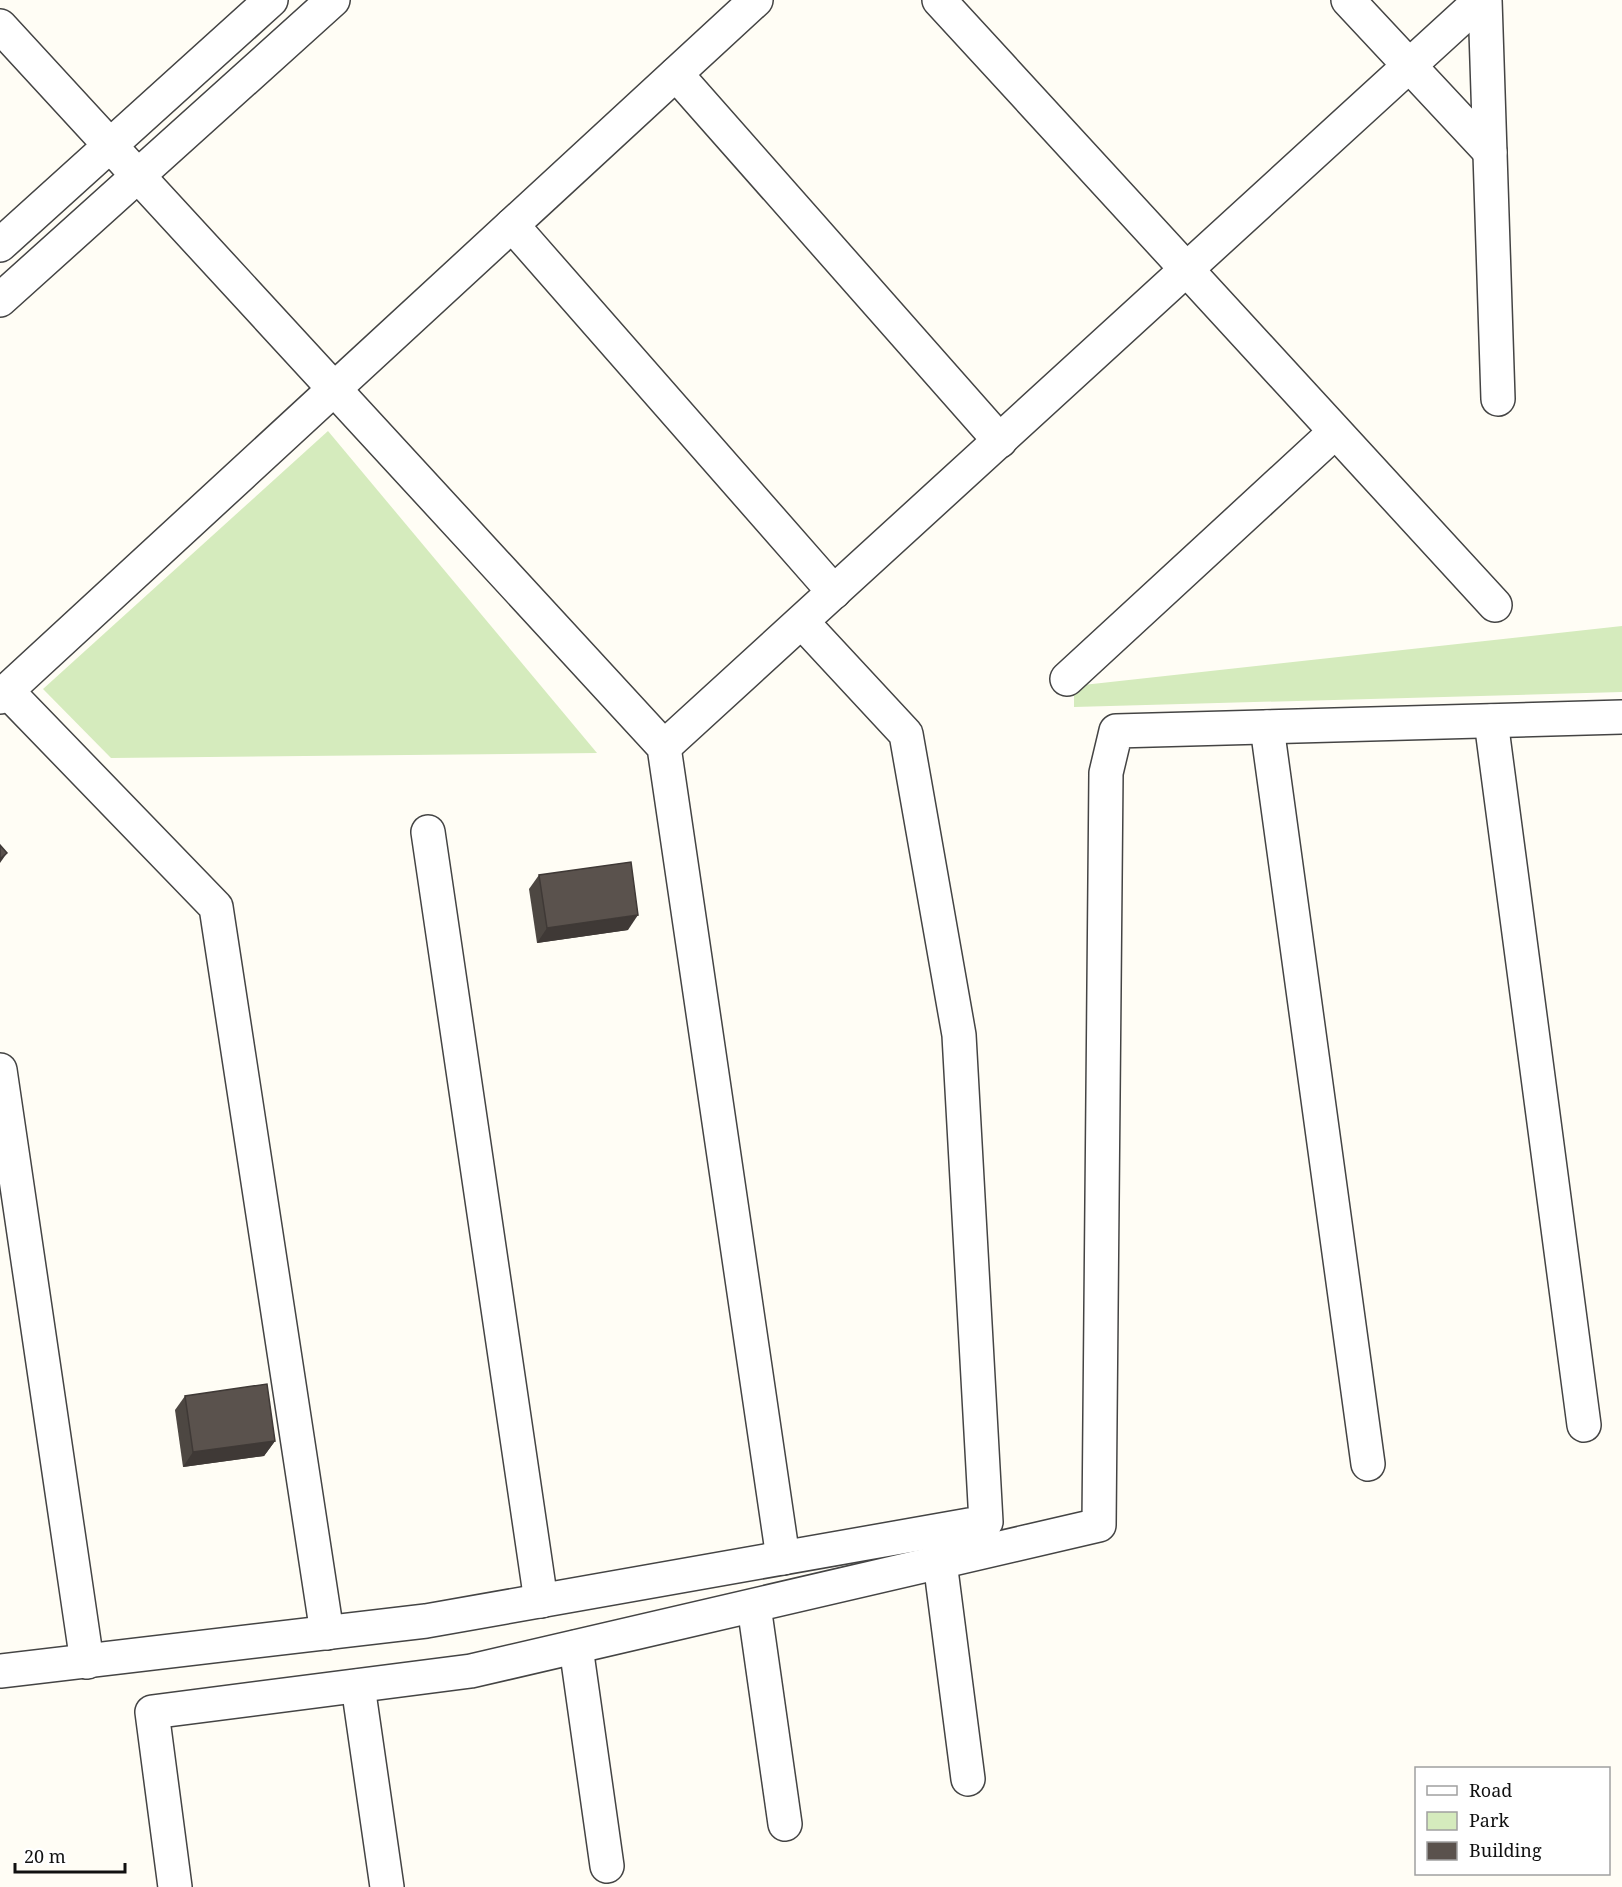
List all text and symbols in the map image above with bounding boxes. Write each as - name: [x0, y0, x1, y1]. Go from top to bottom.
- legend: [1415, 1767, 1610, 1875]
- text: Road: [1469, 1778, 1512, 1802]
- text: Park: [1469, 1808, 1509, 1832]
- scale bar: [15, 1836, 124, 1874]
- text: Building: [1469, 1838, 1542, 1862]
- text: 20 m: [24, 1844, 66, 1868]

